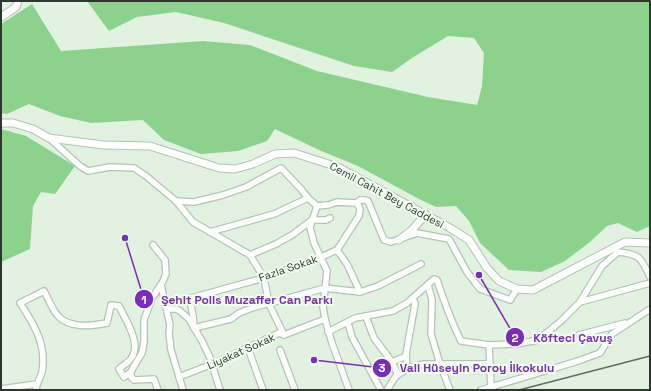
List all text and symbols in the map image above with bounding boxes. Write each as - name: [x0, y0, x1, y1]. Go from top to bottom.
- street label: Cemil Cahit Bey Caddesi: [327, 159, 447, 231]
- street label: Fazla Sokak: [257, 251, 319, 285]
- callout: Şehit Polis Muzaffer Can Parkı: [134, 287, 341, 311]
- text: 1: [141, 292, 147, 308]
- text: Şehit Polis Muzaffer Can Parkı: [161, 292, 333, 308]
- callout: Köfteci Çavuş: [505, 325, 621, 349]
- street label: Liyakat Sokak: [205, 330, 277, 372]
- text: 2: [511, 330, 519, 346]
- text: Köfteci Çavuş: [533, 330, 613, 346]
- callout: Vali Hüseyin Poroy İlkokulu: [372, 356, 563, 380]
- text: 3: [378, 360, 386, 376]
- text: Vali Hüseyin Poroy İlkokulu: [400, 360, 554, 376]

